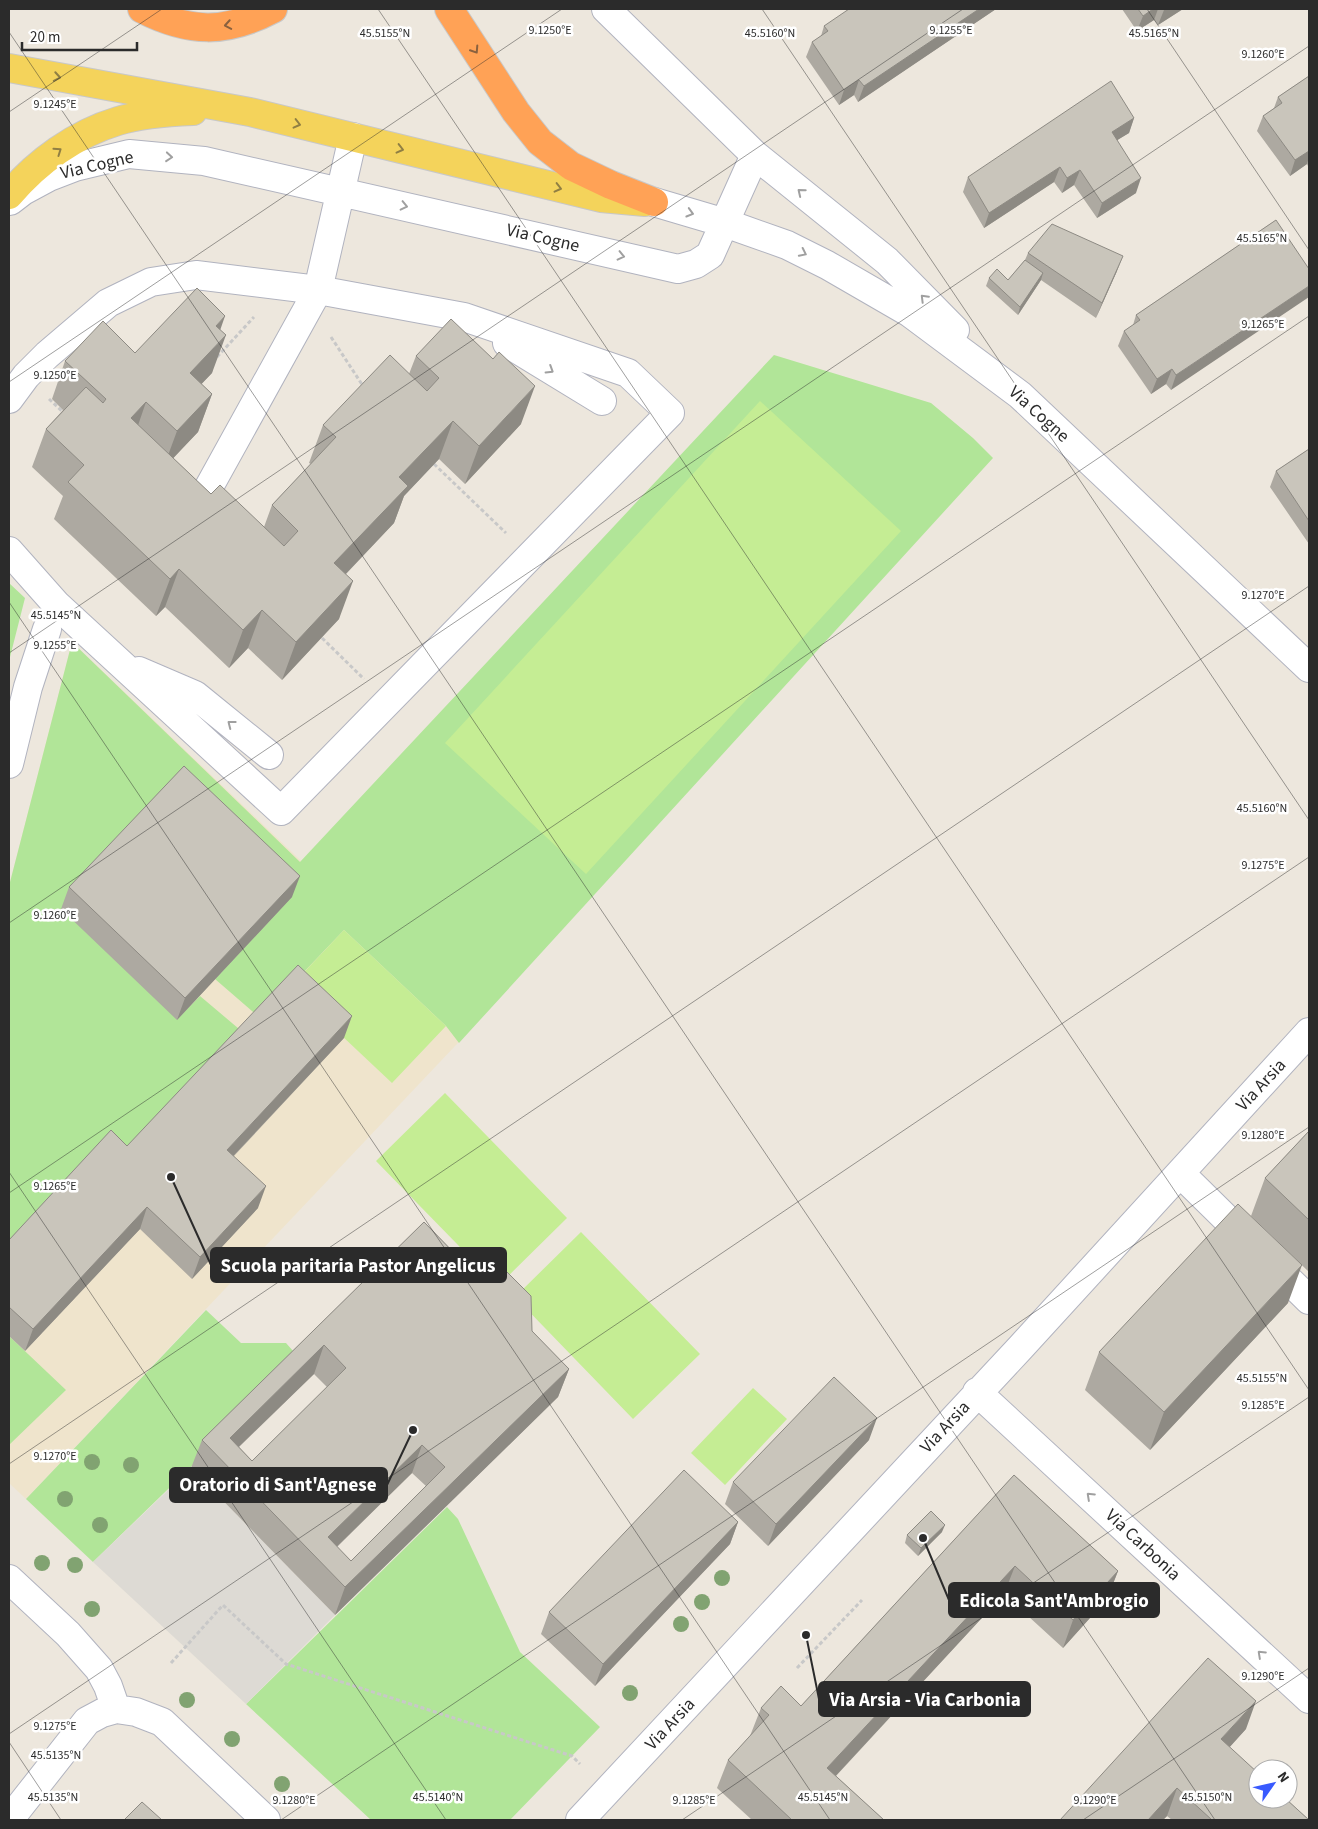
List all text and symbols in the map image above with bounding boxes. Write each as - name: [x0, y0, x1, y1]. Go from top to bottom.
- scale bar: [22, 20, 138, 52]
- one-way arrow: [223, 20, 232, 30]
- text: 9.1250°E: [528, 22, 572, 39]
- text: 9.1255°E: [929, 22, 973, 39]
- text: 45.5155°N: [360, 25, 410, 42]
- text: 45.5160°N: [745, 25, 795, 42]
- text: 45.5165°N: [1129, 25, 1179, 42]
- text: 20 m: [30, 27, 60, 48]
- one-way arrow: [469, 44, 479, 53]
- text: 9.1260°E: [1241, 46, 1285, 63]
- one-way arrow: [52, 71, 61, 81]
- text: 9.1245°E: [33, 96, 77, 113]
- one-way arrow: [292, 118, 301, 129]
- one-way arrow: [396, 143, 405, 154]
- street label: Via Cogne: [58, 144, 136, 186]
- one-way arrow: [52, 148, 62, 157]
- one-way arrow: [165, 152, 173, 163]
- one-way arrow: [553, 182, 562, 193]
- one-way arrow: [798, 190, 807, 198]
- one-way arrow: [399, 200, 408, 211]
- one-way arrow: [685, 207, 693, 217]
- street label: Via Cogne: [504, 217, 582, 259]
- text: 45.5165°N: [1237, 230, 1287, 247]
- one-way arrow: [798, 247, 807, 257]
- one-way arrow: [617, 250, 626, 261]
- one-way arrow: [921, 295, 930, 304]
- text: 9.1265°E: [1241, 316, 1285, 333]
- one-way arrow: [544, 363, 553, 373]
- text: 9.1250°E: [33, 367, 77, 384]
- street label: Via Cogne: [1003, 380, 1075, 448]
- text: 9.1270°E: [1241, 587, 1285, 604]
- text: 45.5145°N: [31, 607, 81, 624]
- text: 9.1255°E: [33, 637, 77, 654]
- one-way arrow: [228, 722, 237, 730]
- text: 45.5160°N: [1237, 800, 1287, 817]
- text: 9.1275°E: [1241, 857, 1285, 874]
- text: 9.1260°E: [33, 907, 77, 924]
- street label: Via Arsia: [1230, 1053, 1292, 1117]
- text: 9.1280°E: [1241, 1127, 1285, 1144]
- text: 9.1265°E: [33, 1178, 77, 1195]
- callout: Scuola paritaria Pastor Angelicus: [211, 1248, 506, 1282]
- text: Scuola paritaria Pastor Angelicus: [221, 1253, 495, 1280]
- text: 45.5155°N: [1237, 1370, 1287, 1387]
- street label: Via Arsia: [914, 1395, 976, 1459]
- text: 9.1285°E: [1241, 1397, 1285, 1414]
- text: 9.1270°E: [33, 1448, 77, 1465]
- callout: Oratorio di Sant'Agnese: [170, 1468, 387, 1502]
- text: Oratorio di Sant'Agnese: [179, 1472, 377, 1499]
- one-way arrow: [1087, 1493, 1096, 1502]
- street label: Via Carbonia: [1100, 1503, 1186, 1587]
- callout: Edicola Sant'Ambrogio: [949, 1583, 1159, 1617]
- text: Edicola Sant'Ambrogio: [959, 1588, 1149, 1615]
- one-way arrow: [1257, 1651, 1266, 1660]
- text: 9.1290°E: [1241, 1668, 1285, 1685]
- callout: Via Arsia - Via Carbonia: [819, 1682, 1030, 1716]
- text: Via Arsia - Via Carbonia: [828, 1687, 1021, 1714]
- street label: Via Arsia: [639, 1692, 701, 1756]
- text: 9.1275°E: [33, 1718, 77, 1735]
- text: 45.5135°N: [31, 1747, 81, 1764]
- north arrow: [1248, 1759, 1298, 1809]
- text: N: [1272, 1768, 1294, 1787]
- text: 45.5135°N: [28, 1789, 78, 1806]
- text: 45.5140°N: [413, 1789, 463, 1806]
- text: 45.5145°N: [798, 1789, 848, 1806]
- text: 45.5150°N: [1182, 1789, 1232, 1806]
- text: 9.1280°E: [272, 1792, 316, 1809]
- text: 9.1285°E: [672, 1792, 716, 1809]
- text: 9.1290°E: [1073, 1792, 1117, 1809]

